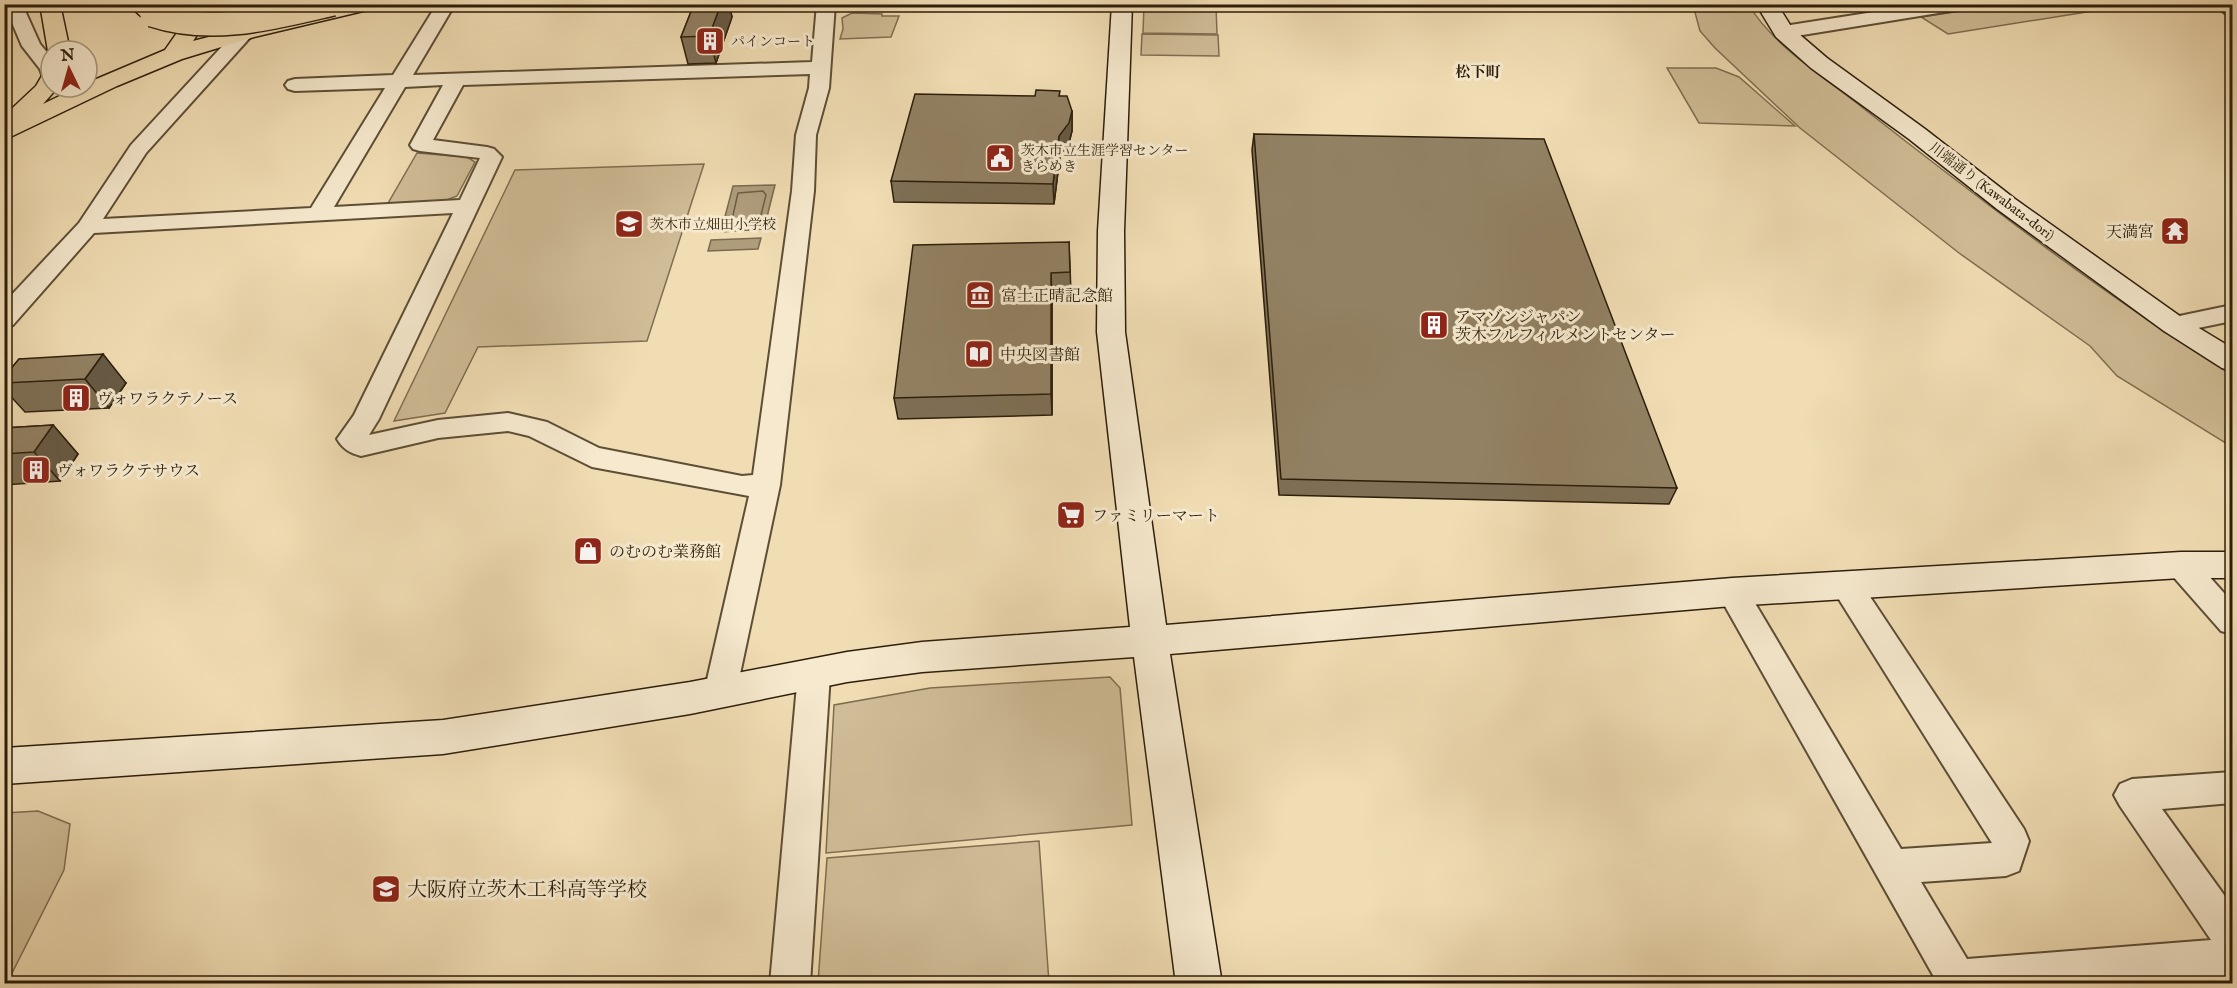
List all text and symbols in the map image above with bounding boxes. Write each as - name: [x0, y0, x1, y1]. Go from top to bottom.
- building icon: パインコート: [694, 25, 726, 57]
- place label: パインコート: [731, 33, 815, 51]
- north arrow: [39, 39, 99, 99]
- text: N: [59, 45, 76, 67]
- district label: 松下町: [1455, 63, 1501, 82]
- street label: 川端通り (Kawabata-dori): [1925, 139, 2058, 245]
- public building icon: 茨木市立生涯学習センター きらめき: [984, 142, 1016, 174]
- place label: 茨木市立生涯学習センター きらめき: [1021, 142, 1188, 176]
- school or university icon: 茨木市立畑田小学校: [613, 208, 645, 240]
- temple icon: 天満宮: [2159, 215, 2191, 247]
- place label: 茨木市立畑田小学校: [650, 216, 776, 234]
- place label: 天満宮: [2106, 223, 2154, 243]
- museum icon: 富士正晴記念館: [964, 279, 996, 311]
- place label: 富士正晴記念館: [1001, 287, 1113, 307]
- place label: アマゾンジャパン 茨木フルフィルメントセンター: [1455, 308, 1675, 346]
- building icon: アマゾンジャパン 茨木フルフィルメントセンター: [1418, 309, 1450, 341]
- library icon: 中央図書館: [963, 338, 995, 370]
- place label: 中央図書館: [1000, 346, 1080, 366]
- building icon: ヴォワラクテノース: [60, 382, 92, 414]
- place label: ヴォワラクテノース: [97, 390, 238, 410]
- building icon: ヴォワラクテサウス: [20, 454, 52, 486]
- place label: ヴォワラクテサウス: [57, 462, 200, 482]
- supermarket icon: ファミリーマート: [1055, 499, 1087, 531]
- place label: ファミリーマート: [1092, 507, 1220, 527]
- shop icon: のむのむ業務館: [572, 535, 604, 567]
- place label: のむのむ業務館: [609, 543, 721, 563]
- school or university icon: 大阪府立茨木工科高等学校: [370, 873, 402, 905]
- place label: 大阪府立茨木工科高等学校: [407, 878, 647, 903]

